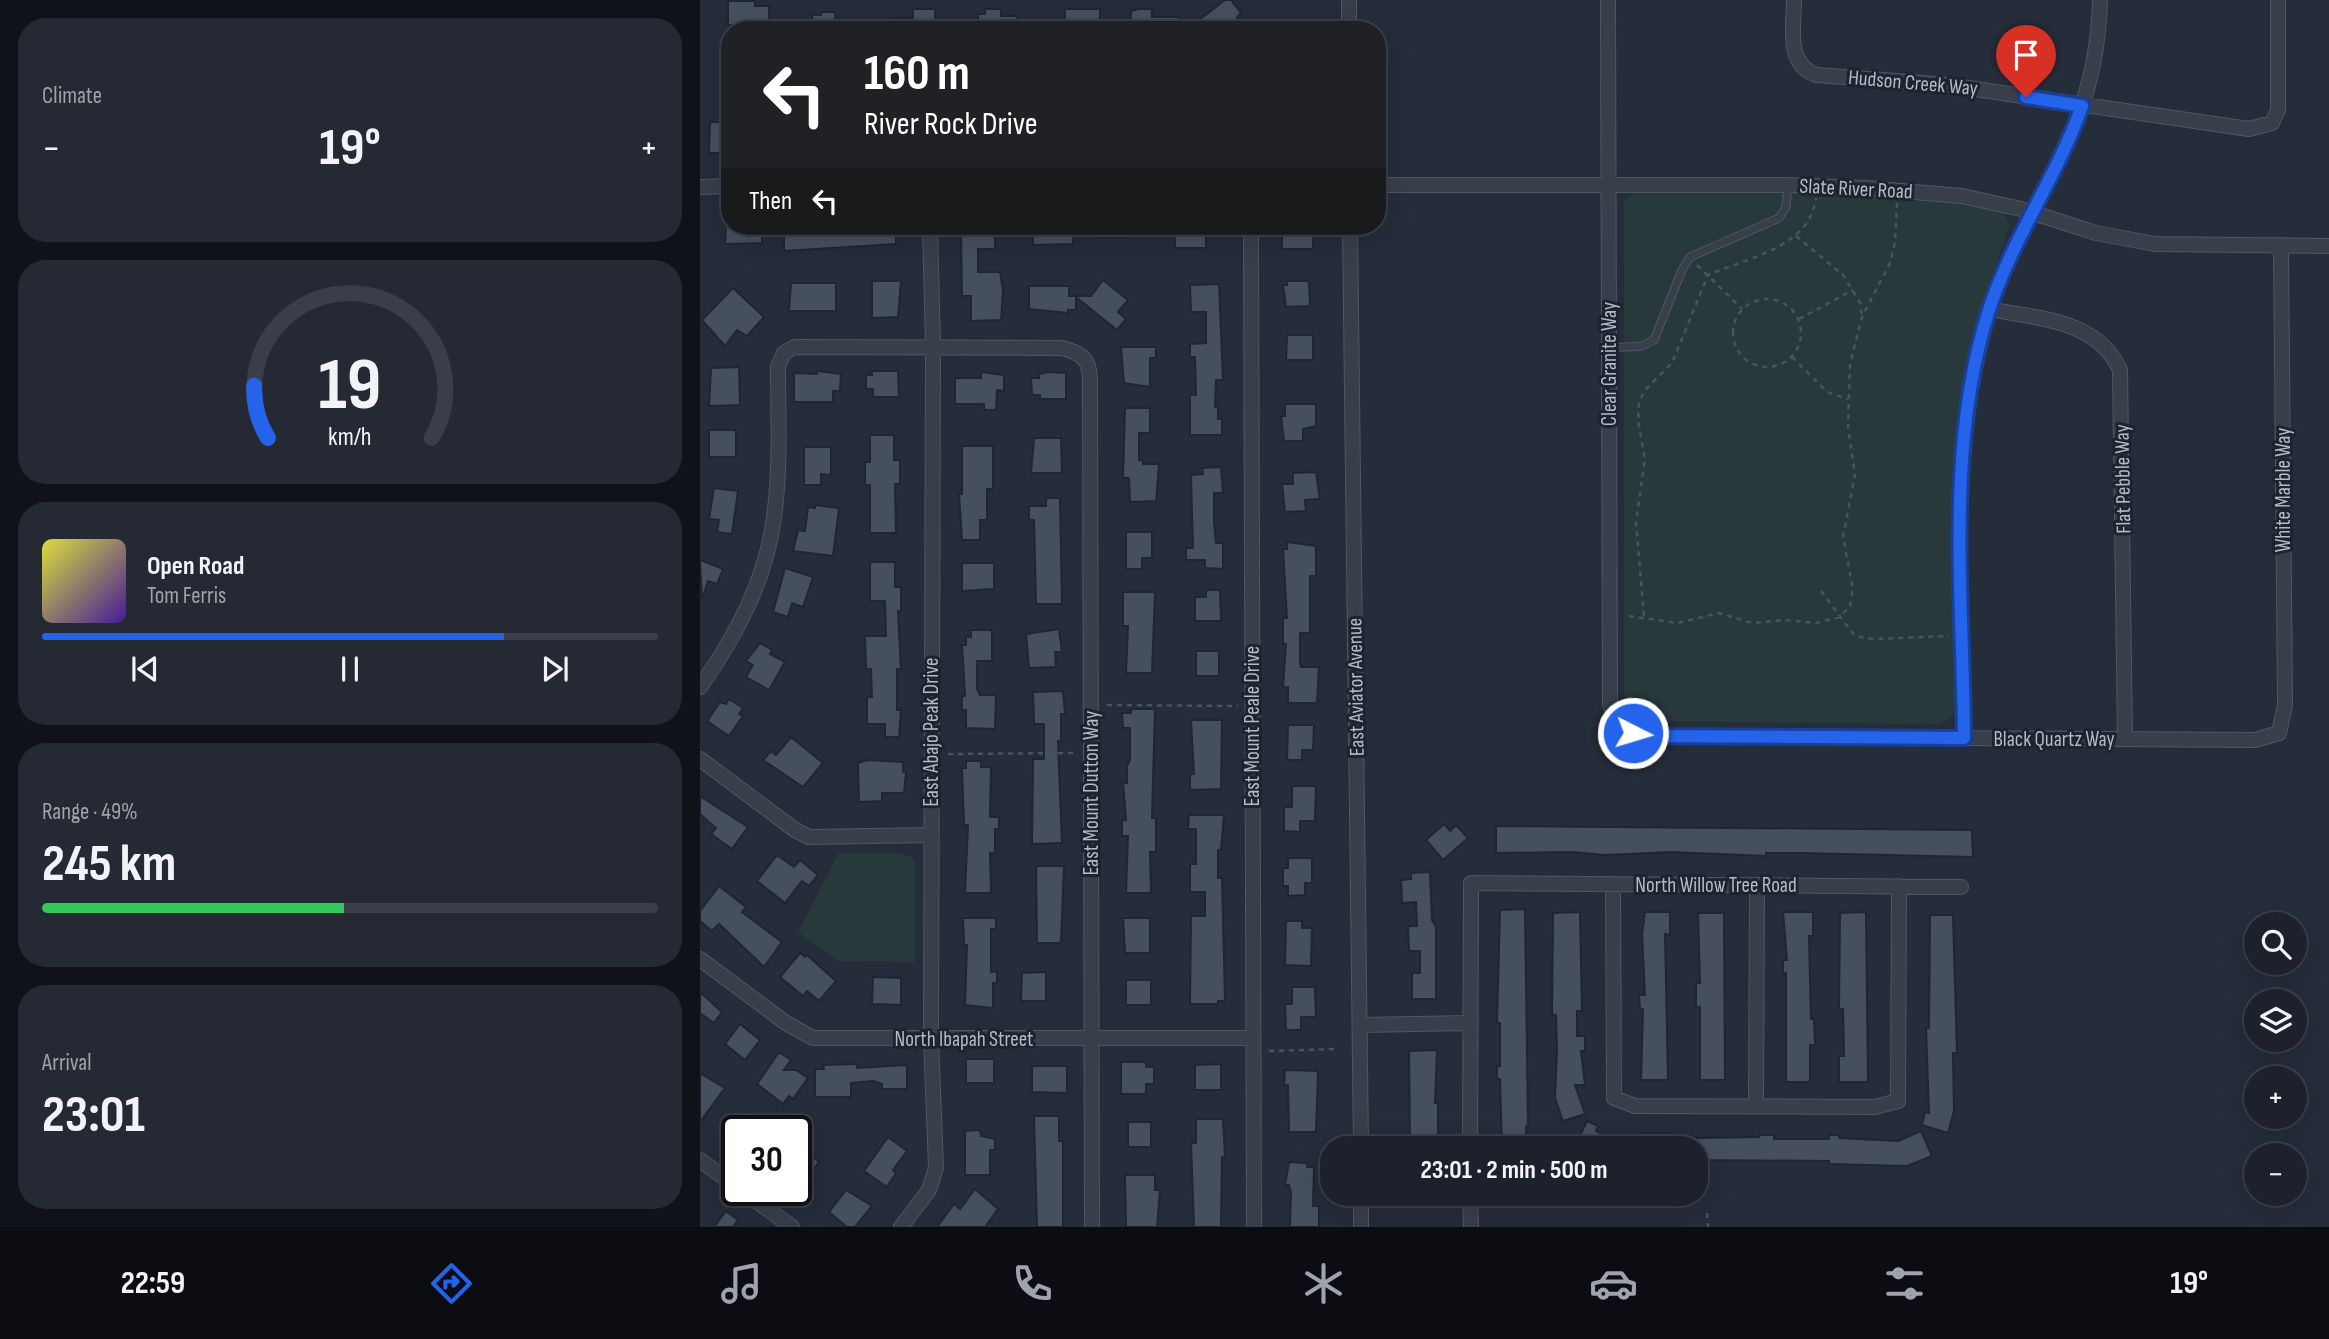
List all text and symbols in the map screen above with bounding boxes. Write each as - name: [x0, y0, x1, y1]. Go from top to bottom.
- pin: [1996, 25, 2056, 97]
- icon: arrive: [2007, 36, 2045, 74]
- text: 160 m: [864, 45, 970, 104]
- icon: left: [749, 49, 840, 140]
- street label: Hudson Creek Way: [1847, 65, 1979, 101]
- text: Climate: [42, 82, 102, 110]
- text: River Rock Drive: [864, 105, 1038, 144]
- text: 19°: [319, 117, 381, 180]
- text: −: [42, 126, 61, 171]
- text: +: [639, 126, 658, 171]
- street label: Slate River Road: [1799, 174, 1913, 204]
- icon: left: [806, 182, 844, 220]
- text: Then: [749, 186, 792, 217]
- street label: Clear Granite Way: [1597, 302, 1622, 426]
- text: 19: [318, 342, 382, 430]
- text: km/h: [328, 421, 372, 452]
- street label: Flat Pebble Way: [2110, 424, 2136, 534]
- street label: White Marble Way: [2271, 428, 2296, 552]
- text: Open Road: [147, 551, 244, 582]
- text: Tom Ferris: [147, 582, 226, 610]
- street label: East Aviator Avenue: [1342, 618, 1370, 756]
- street label: East Mount Peale Drive: [1240, 646, 1265, 806]
- icon: previous: [126, 650, 164, 688]
- icon: pause: [331, 650, 369, 688]
- icon: next: [536, 650, 574, 688]
- street label: East Abajo Peak Drive: [919, 658, 944, 806]
- position arrow: [1596, 696, 1670, 770]
- street label: East Mount Dutton Way: [1079, 711, 1104, 875]
- street label: Black Quartz Way: [1993, 727, 2115, 752]
- text: Range · 49%: [42, 798, 138, 826]
- text: 245 km: [42, 833, 176, 896]
- street label: North Willow Tree Road: [1635, 873, 1797, 898]
- map controls: [2244, 912, 2307, 1206]
- button: search: [2244, 912, 2307, 975]
- button: layers: [2244, 989, 2307, 1052]
- street label: North Ibapah Street: [895, 1027, 1033, 1052]
- text: Arrival: [42, 1049, 91, 1077]
- button: +: [2244, 1066, 2307, 1129]
- text: 23:01: [42, 1084, 145, 1147]
- speed limit sign: 30: [721, 1115, 812, 1206]
- button: −: [2244, 1143, 2307, 1206]
- text: 23:01 · 2 min · 500 m: [1420, 1155, 1608, 1186]
- icon: directions: [427, 1259, 476, 1308]
- icon: music: [717, 1259, 766, 1308]
- icon: phone: [1008, 1259, 1057, 1308]
- icon: climate: [1299, 1259, 1348, 1308]
- icon: car: [1589, 1259, 1638, 1308]
- icon: filters: [1880, 1259, 1929, 1308]
- text: 22:59: [121, 1264, 185, 1303]
- text: 19°: [2170, 1264, 2208, 1303]

